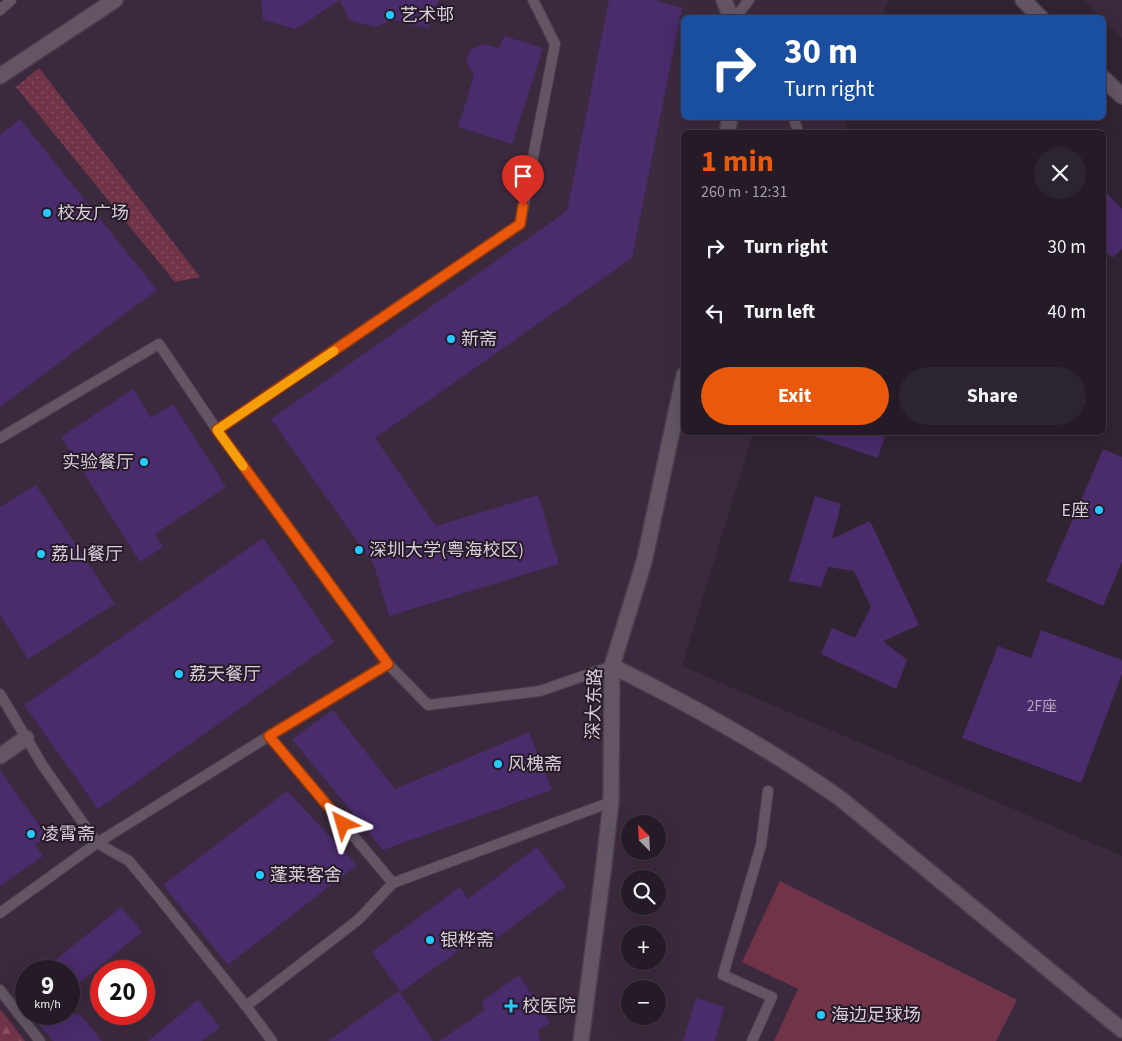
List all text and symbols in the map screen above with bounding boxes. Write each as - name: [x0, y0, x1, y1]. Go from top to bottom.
- place label: 艺术邨: [400, 3, 454, 28]
- marker: 艺术邨: [384, 9, 396, 21]
- text: 30 m: [784, 27, 858, 77]
- icon: right: [701, 35, 766, 100]
- text: Turn right: [784, 73, 874, 105]
- text: 1 min: [701, 140, 774, 183]
- button: close: [1034, 147, 1086, 199]
- pin: [502, 155, 544, 206]
- icon: arrive: [509, 162, 537, 190]
- text: 260 m · 12:31: [701, 181, 788, 203]
- place label: 校友广场: [57, 201, 129, 226]
- marker: 校友广场: [41, 207, 53, 219]
- icon: right: [701, 234, 729, 262]
- text: Turn right: [744, 234, 828, 261]
- text: 30 m: [1048, 234, 1086, 261]
- icon: left: [701, 299, 729, 327]
- text: Turn left: [744, 299, 815, 326]
- text: 40 m: [1048, 299, 1086, 326]
- place label: 新斋: [461, 327, 497, 352]
- marker: 新斋: [445, 333, 457, 345]
- button: Exit: [701, 367, 889, 425]
- button: Share: [899, 367, 1086, 425]
- place label: 实验餐厅: [62, 450, 134, 475]
- marker: 实验餐厅: [138, 456, 150, 468]
- place label: E座: [1062, 498, 1089, 523]
- marker: E座: [1093, 504, 1105, 516]
- place label: 深圳大学(粤海校区): [369, 538, 524, 563]
- place label: 荔山餐厅: [51, 542, 123, 567]
- marker: 深圳大学(粤海校区): [353, 544, 365, 556]
- marker: 荔山餐厅: [35, 548, 47, 560]
- place label: 荔天餐厅: [189, 662, 261, 687]
- marker: 荔天餐厅: [173, 668, 185, 680]
- street label: 深大东路: [581, 668, 608, 740]
- house number: 2F座: [1027, 696, 1057, 717]
- place label: 风槐斋: [508, 752, 562, 777]
- marker: 风槐斋: [492, 758, 504, 770]
- position arrow: [316, 797, 368, 849]
- north arrow: [621, 815, 666, 860]
- map controls: [621, 815, 666, 1025]
- place label: 凌霄斋: [41, 822, 95, 847]
- marker: 凌霄斋: [25, 828, 37, 840]
- place label: 蓬莱客舍: [270, 863, 342, 888]
- marker: 蓬莱客舍: [254, 869, 266, 881]
- button: search: [621, 870, 666, 915]
- button: +: [621, 925, 666, 970]
- place label: 银桦斋: [440, 928, 494, 953]
- marker: 银桦斋: [424, 934, 436, 946]
- speed limit sign: 20: [90, 960, 155, 1025]
- text: 9: [41, 968, 54, 1004]
- button: −: [621, 980, 666, 1025]
- place label: 校医院: [522, 994, 576, 1019]
- text: km/h: [34, 996, 61, 1013]
- marker: 校医院: [504, 999, 518, 1013]
- place label: 海边足球场: [831, 1003, 921, 1028]
- marker: 海边足球场: [815, 1009, 827, 1021]

